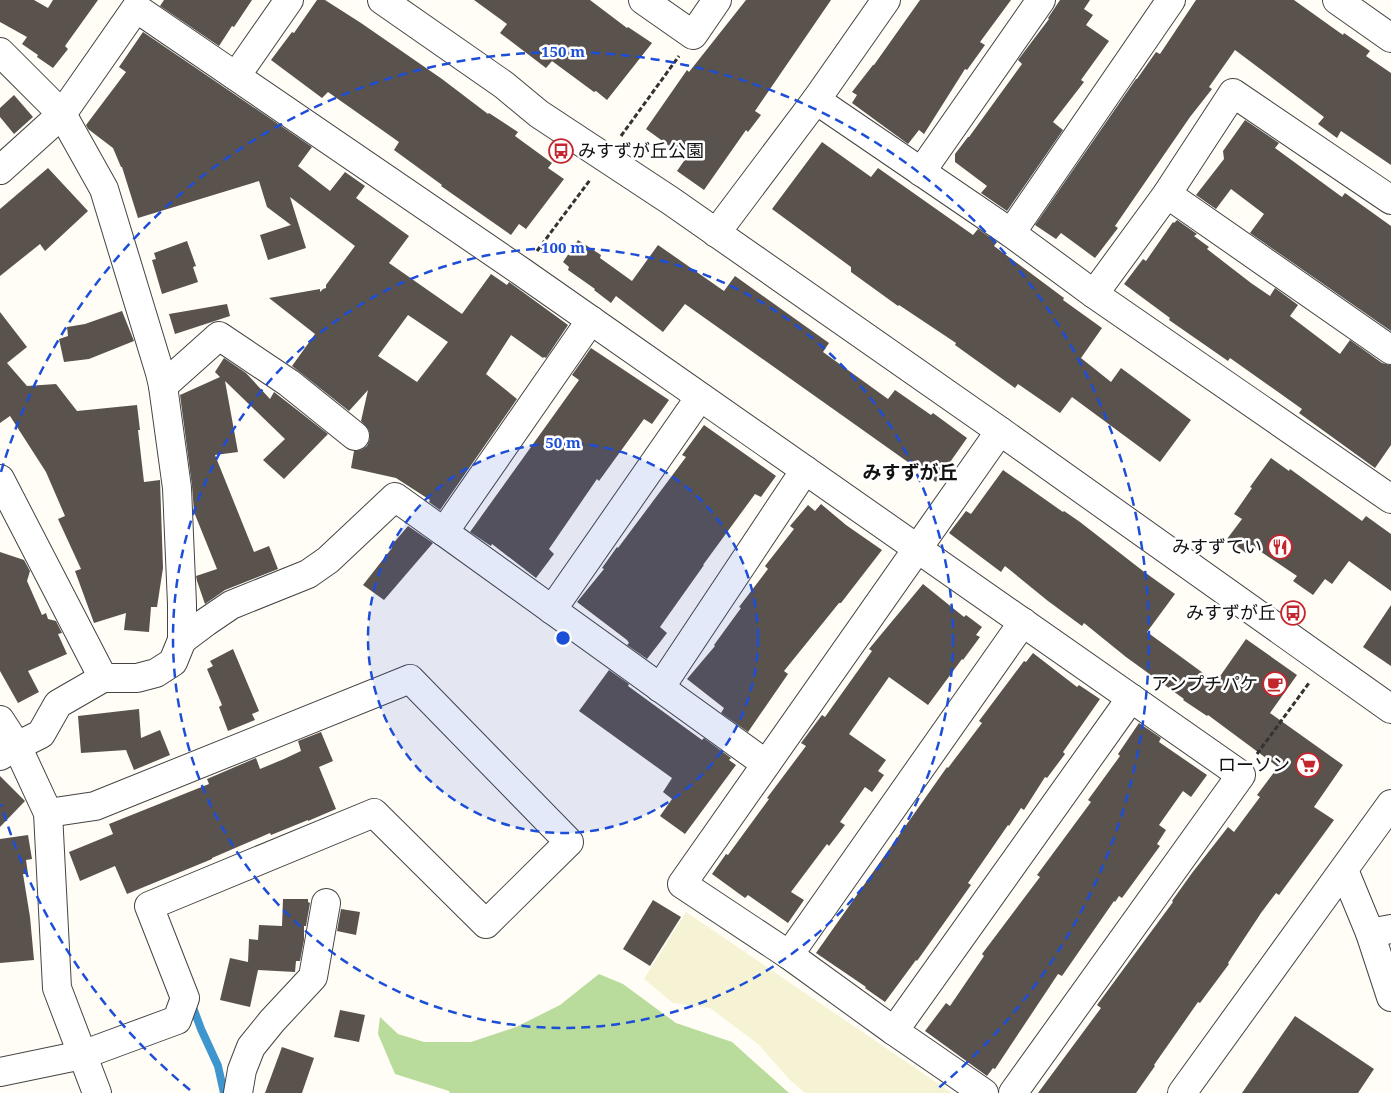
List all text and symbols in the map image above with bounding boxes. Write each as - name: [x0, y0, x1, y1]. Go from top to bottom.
- text: 150 m: [541, 41, 585, 61]
- bus stop icon: みすずが丘公園: [548, 138, 574, 164]
- place label: みすずが丘公園: [578, 138, 704, 162]
- text: 100 m: [541, 237, 585, 257]
- text: 50 m: [545, 432, 581, 452]
- district label: みすずが丘: [862, 459, 958, 485]
- place label: みすずてい: [1172, 534, 1262, 558]
- restaurant icon: みすずてい: [1267, 534, 1293, 560]
- place label: みすずが丘: [1186, 600, 1276, 624]
- bus stop icon: みすずが丘: [1280, 600, 1306, 626]
- centre of rings: [554, 629, 572, 647]
- place label: アンプチパケ: [1151, 671, 1258, 695]
- cafe icon: アンプチパケ: [1262, 671, 1288, 697]
- place label: ローソン: [1218, 752, 1290, 776]
- supermarket icon: ローソン: [1295, 752, 1321, 778]

